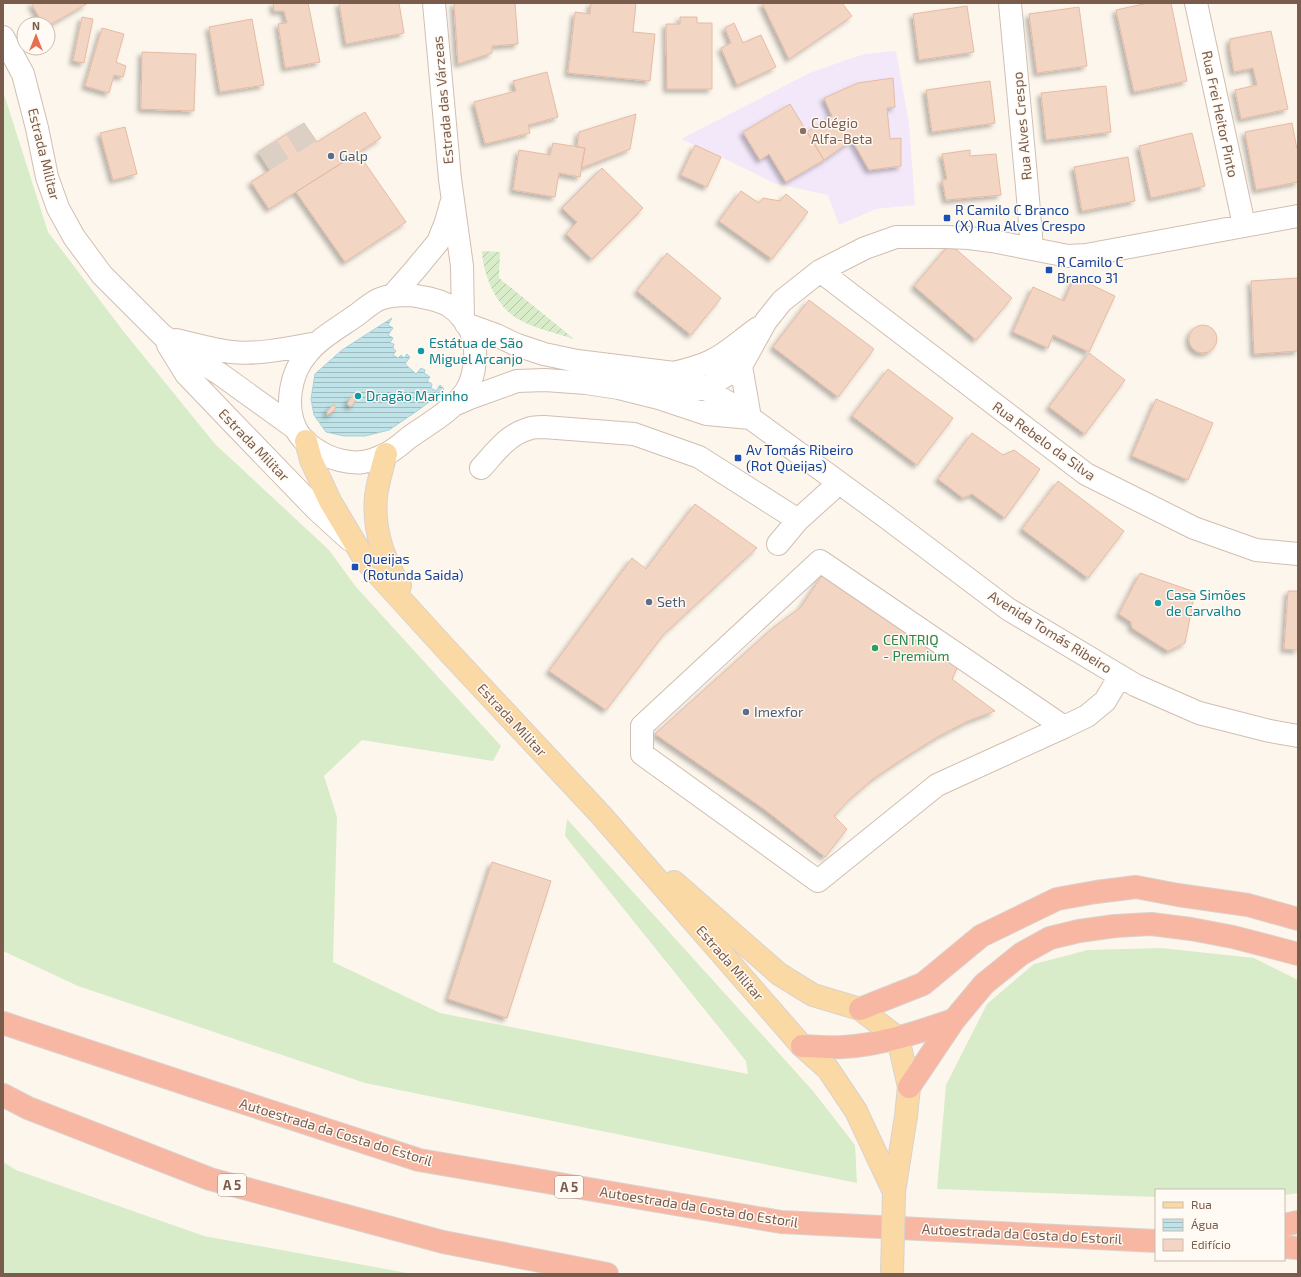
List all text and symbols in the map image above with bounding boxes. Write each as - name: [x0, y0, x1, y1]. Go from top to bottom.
- north arrow: [16, 16, 56, 56]
- text: N: [32, 19, 40, 32]
- street label: Estrada das Várzeas: [428, 35, 457, 165]
- street label: Rua Frei Heitor Pinto: [1199, 49, 1242, 179]
- street label: Rua Alves Crespo: [1008, 71, 1035, 181]
- street label: Estrada Militar: [25, 106, 64, 202]
- place label: Colégio Alfa-Beta: [811, 114, 872, 147]
- marker: Colégio Alfa-Beta: [798, 126, 808, 136]
- place label: Galp: [339, 147, 368, 164]
- marker: Galp: [326, 151, 336, 161]
- place label: R Camilo C Branco (X) Rua Alves Crespo: [955, 201, 1086, 234]
- marker: R Camilo C Branco (X) Rua Alves Crespo: [942, 213, 952, 223]
- place label: R Camilo C Branco 31: [1057, 253, 1123, 286]
- marker: R Camilo C Branco 31: [1044, 265, 1054, 275]
- place label: Estátua de São Miguel Arcanjo: [429, 334, 523, 367]
- marker: Estátua de São Miguel Arcanjo: [416, 346, 426, 356]
- place label: Dragão Marinho: [366, 387, 468, 404]
- marker: Dragão Marinho: [353, 391, 363, 401]
- street label: Rua Rebelo da Silva: [989, 397, 1099, 484]
- street label: Estrada Militar: [215, 405, 294, 485]
- place label: Av Tomás Ribeiro (Rot Queijas): [746, 441, 854, 474]
- marker: Av Tomás Ribeiro (Rot Queijas): [733, 453, 743, 463]
- place label: Queijas (Rotunda Saida): [363, 550, 464, 583]
- marker: Queijas (Rotunda Saida): [350, 562, 360, 572]
- place label: Casa Simões de Carvalho: [1166, 586, 1246, 619]
- street label: Avenida Tomás Ribeiro: [985, 587, 1115, 677]
- place label: Seth: [657, 593, 686, 610]
- marker: Seth: [644, 597, 654, 607]
- marker: Casa Simões de Carvalho: [1153, 598, 1163, 608]
- place label: CENTRIQ - Premium: [883, 631, 950, 664]
- marker: CENTRIQ - Premium: [870, 643, 880, 653]
- street label: Estrada Militar: [474, 679, 551, 760]
- place label: Imexfor: [754, 703, 804, 720]
- marker: Imexfor: [741, 707, 751, 717]
- street label: Estrada Militar: [693, 921, 768, 1004]
- street label: Autoestrada da Costa do Estoril: [238, 1094, 435, 1169]
- road number: A 5: [218, 1174, 246, 1196]
- road number: A 5: [555, 1176, 583, 1198]
- street label: Autoestrada da Costa do Estoril: [599, 1182, 800, 1231]
- legend: [1155, 1189, 1285, 1261]
- text: Rua: [1191, 1197, 1212, 1211]
- text: Água: [1191, 1217, 1219, 1231]
- street label: Autoestrada da Costa do Estoril: [921, 1220, 1123, 1247]
- text: Edifício: [1191, 1237, 1231, 1251]

